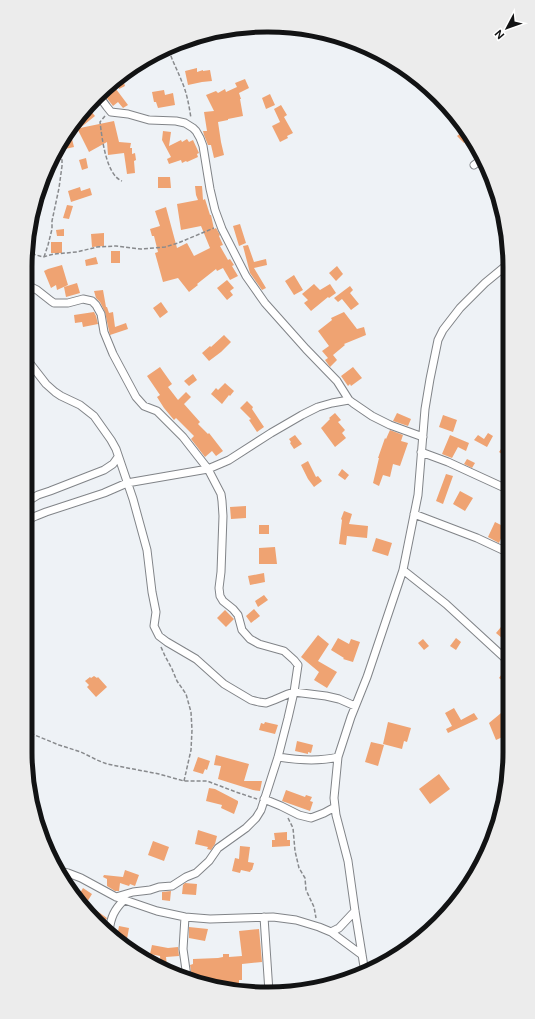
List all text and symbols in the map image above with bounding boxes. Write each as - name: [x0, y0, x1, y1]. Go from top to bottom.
- north arrow: [487, 8, 527, 48]
- text: N: [492, 27, 507, 42]

